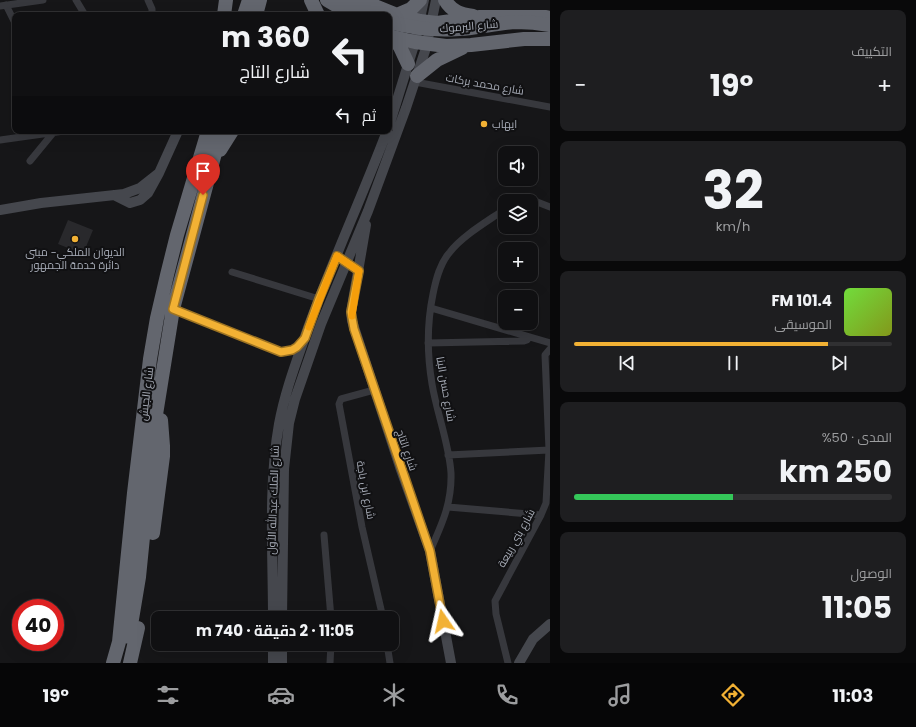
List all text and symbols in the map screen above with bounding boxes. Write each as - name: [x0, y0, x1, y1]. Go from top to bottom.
- street label: شارع اليرموك: [439, 15, 499, 37]
- text: 360 m: [221, 18, 310, 57]
- icon: left: [324, 28, 376, 80]
- text: التكييف: [851, 42, 892, 61]
- text: شارع التاج: [239, 59, 310, 84]
- text: 19°: [710, 64, 753, 107]
- street label: شارع محمد بركات: [445, 69, 525, 99]
- text: −: [574, 70, 586, 101]
- text: +: [877, 70, 892, 101]
- icon: left: [332, 104, 354, 126]
- text: ثم: [362, 105, 376, 126]
- place label: ايهاب: [492, 116, 517, 132]
- marker: ايهاب: [479, 119, 489, 129]
- map controls: [498, 146, 538, 330]
- button: sound: [498, 146, 538, 186]
- pin: [186, 154, 220, 195]
- text: 32: [702, 154, 764, 227]
- icon: arrive: [192, 160, 214, 182]
- button: layers: [498, 194, 538, 234]
- text: km/h: [716, 217, 750, 236]
- marker: الديوان الملكي- مبنى دائرة خدمة الجمهور: [70, 234, 80, 244]
- button: +: [498, 242, 538, 282]
- place label: الديوان الملكي- مبنى دائرة خدمة الجمهور: [25, 244, 125, 273]
- button: −: [498, 290, 538, 330]
- text: 101.4 FM: [771, 290, 832, 311]
- text: الموسيقى: [774, 315, 832, 334]
- icon: previous: [616, 352, 638, 374]
- icon: pause: [722, 352, 744, 374]
- icon: next: [828, 352, 850, 374]
- street label: شارع حسن البنا: [432, 355, 460, 423]
- street label: شارع الجيش: [135, 366, 157, 422]
- street label: شارع التاج: [392, 427, 422, 473]
- text: المدى · 50%: [822, 428, 892, 447]
- street label: شارع الملك عبدالله الأول: [263, 445, 283, 555]
- text: 250 km: [779, 450, 892, 493]
- street label: شارع ابن باجة: [352, 459, 380, 521]
- street label: شارع بني ربيعة: [493, 506, 540, 571]
- text: الوصول: [851, 564, 892, 583]
- text: 11:05: [822, 586, 892, 629]
- speed limit sign: 40: [12, 599, 64, 651]
- position arrow: [422, 600, 464, 642]
- text: 11:05 · 2 دقيقة · 740 m: [196, 620, 354, 641]
- icon: filters: [154, 681, 182, 709]
- icon: car: [267, 681, 295, 709]
- icon: climate: [380, 681, 408, 709]
- icon: phone: [493, 681, 521, 709]
- icon: music: [606, 681, 634, 709]
- icon: directions: [719, 681, 747, 709]
- text: 19°: [43, 683, 69, 708]
- text: 11:03: [832, 683, 873, 708]

